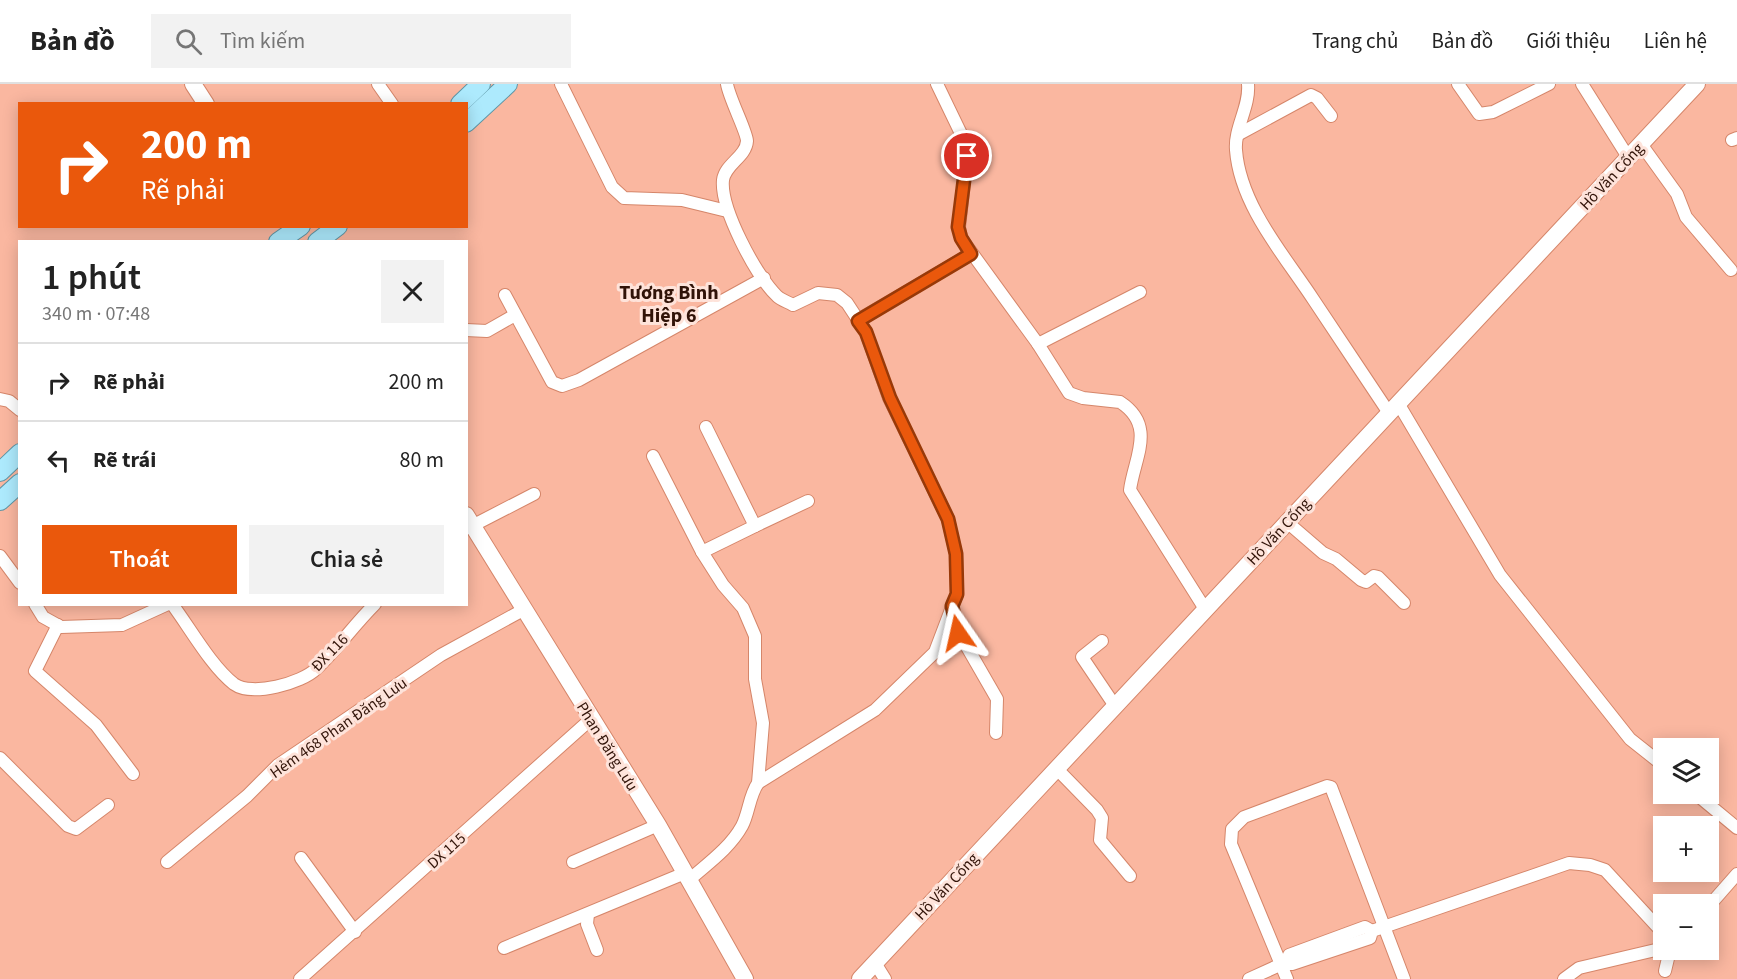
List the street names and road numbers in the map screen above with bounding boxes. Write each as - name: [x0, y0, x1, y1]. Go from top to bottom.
- street label: Hồ Văn Cống: [1575, 138, 1649, 215]
- street label: Hồ Văn Cống: [1242, 493, 1316, 570]
- street label: ĐX 116: [306, 629, 353, 677]
- street label: Hẻm 468 Phan Đăng Lưu: [266, 672, 412, 784]
- street label: Phan Đăng Lưu: [571, 698, 643, 795]
- street label: DX 115: [423, 828, 471, 874]
- street label: Hồ Văn Cống: [910, 848, 984, 925]

